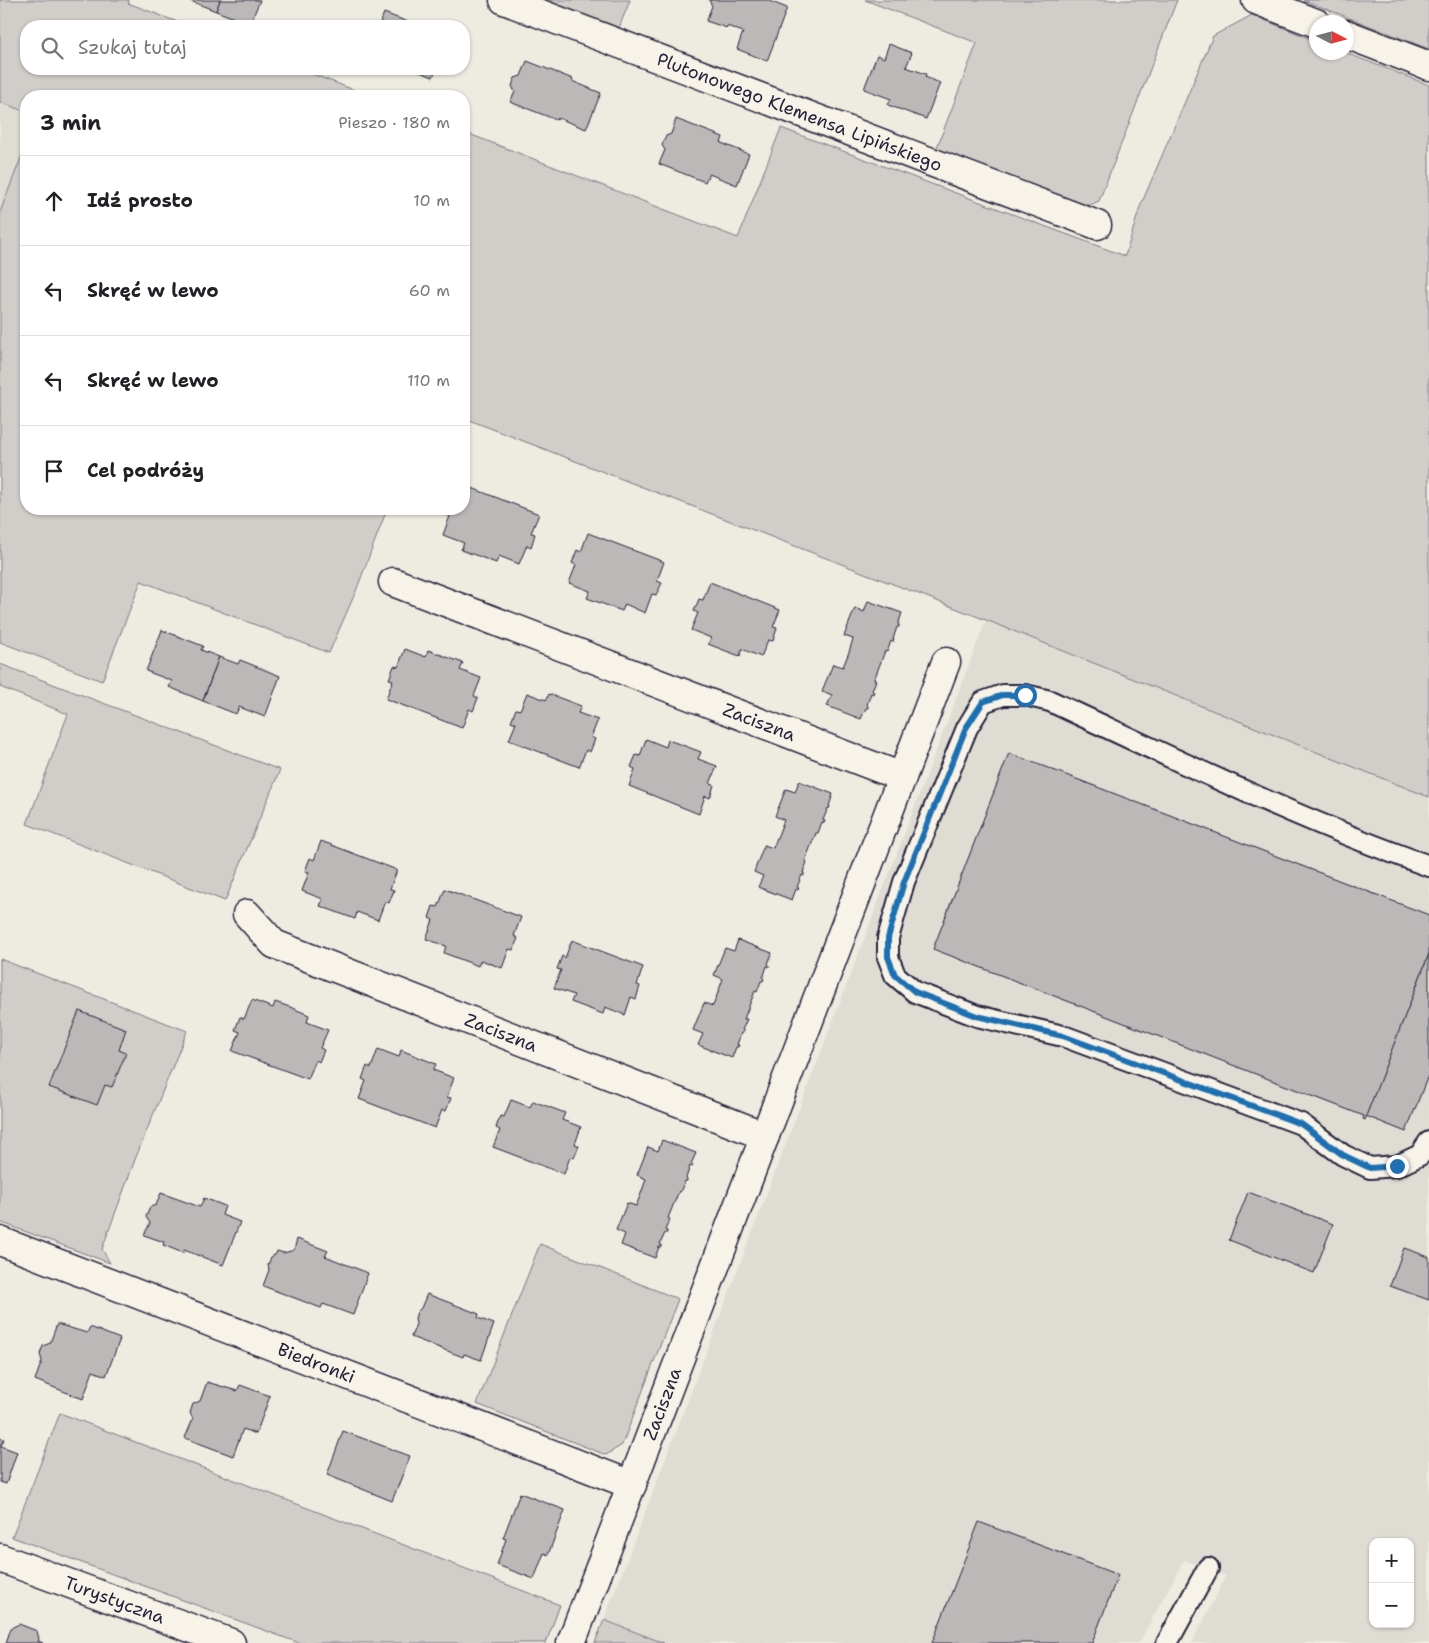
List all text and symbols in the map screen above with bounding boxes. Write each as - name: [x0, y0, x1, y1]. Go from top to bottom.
- north arrow: [1309, 15, 1354, 60]
- search box: [20, 20, 470, 75]
- icon: search: [38, 34, 66, 62]
- text: Szukaj tutaj: [78, 35, 187, 60]
- street label: Plutonowego Klemensa Lipińskiego: [653, 47, 946, 177]
- text: 3 min: [40, 109, 101, 137]
- text: Pieszo · 180 m: [338, 112, 450, 133]
- icon: ahead: [40, 187, 68, 215]
- text: Idź prosto: [87, 188, 193, 213]
- text: 10 m: [413, 190, 450, 211]
- icon: left: [40, 277, 68, 305]
- text: Skręć w lewo: [87, 278, 219, 303]
- text: 60 m: [409, 280, 450, 301]
- icon: left: [40, 367, 68, 395]
- text: Skręć w lewo: [87, 368, 219, 393]
- text: 110 m: [407, 370, 450, 391]
- icon: arrive: [40, 457, 68, 485]
- text: Cel podróży: [87, 458, 204, 483]
- route start: [1014, 684, 1037, 707]
- street label: Zaciszna: [719, 697, 799, 747]
- street label: Zaciszna: [461, 1008, 541, 1058]
- route end: [1386, 1155, 1409, 1178]
- street label: Biedronki: [274, 1337, 358, 1389]
- street label: Zaciszna: [638, 1364, 687, 1444]
- map controls: [1369, 1538, 1414, 1628]
- button: +: [1369, 1538, 1414, 1583]
- street label: Turystyczna: [61, 1571, 168, 1630]
- button: −: [1369, 1583, 1414, 1628]

